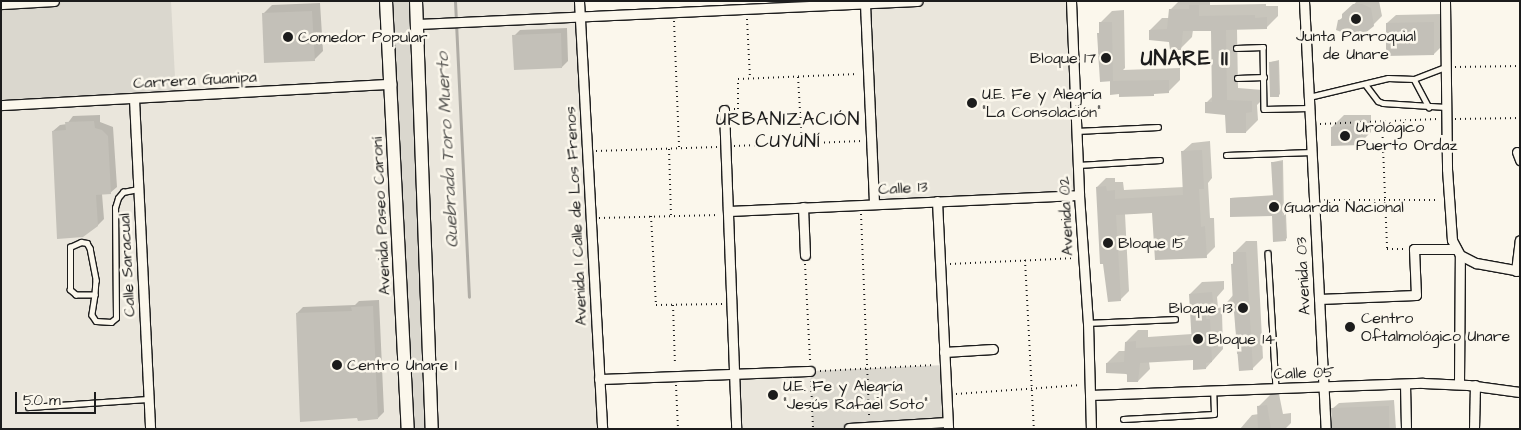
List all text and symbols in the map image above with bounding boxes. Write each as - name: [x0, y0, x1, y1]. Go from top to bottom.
- marker: Junta Parroquial de Unare: [1350, 13, 1362, 25]
- place label: Junta Parroquial de Unare: [1296, 26, 1416, 64]
- place label: Comedor Popular: [298, 27, 428, 47]
- marker: Comedor Popular: [282, 31, 294, 43]
- district label: UNARE II: [1140, 46, 1230, 72]
- place label: Bloque 17: [1030, 48, 1096, 68]
- water label: Quebrada Toro Muerto: [432, 51, 464, 249]
- marker: Bloque 17: [1100, 52, 1112, 64]
- street label: Carrera Guanipa: [133, 67, 257, 93]
- place label: U.E. Fe y Alegría "La Consolación": [982, 84, 1102, 122]
- marker: U.E. Fe y Alegría "La Consolación": [966, 97, 978, 109]
- street label: Avenida 1 Calle de Los Frenos: [561, 106, 591, 326]
- district label: URBANIZACIÓN CUYUNÍ: [714, 109, 862, 153]
- place label: Urológico Puerto Ordaz: [1356, 117, 1458, 155]
- marker: Urológico Puerto Ordaz: [1338, 129, 1352, 143]
- street label: Avenida Paseo Caroní: [367, 136, 395, 296]
- street label: Avenida 02: [1054, 176, 1078, 256]
- street label: Calle 13: [878, 177, 928, 199]
- place label: Guardia Nacional: [1284, 197, 1404, 217]
- marker: Guardia Nacional: [1268, 201, 1280, 213]
- street label: Calle Saracual: [115, 213, 139, 317]
- place label: Bloque 15: [1118, 233, 1186, 253]
- street label: Avenida 03: [1291, 236, 1315, 316]
- marker: Bloque 15: [1102, 237, 1114, 249]
- place label: Bloque 13: [1169, 298, 1233, 318]
- marker: Bloque 13: [1237, 302, 1249, 314]
- place label: Centro Oftalmológico Unare: [1361, 308, 1510, 346]
- marker: Centro Oftalmológico Unare: [1343, 320, 1357, 334]
- place label: Bloque 14: [1208, 329, 1275, 349]
- marker: Bloque 14: [1192, 333, 1204, 345]
- place label: Centro Unare I: [347, 355, 457, 375]
- marker: Centro Unare I: [331, 359, 343, 371]
- street label: Calle 05: [1273, 362, 1335, 384]
- place label: U.E. Fe y Alegría "Jesús Rafael Soto": [783, 376, 928, 414]
- scale bar: [18, 382, 99, 414]
- marker: U.E. Fe y Alegría "Jesús Rafael Soto": [767, 389, 779, 401]
- text: 50 m: [23, 390, 61, 411]

